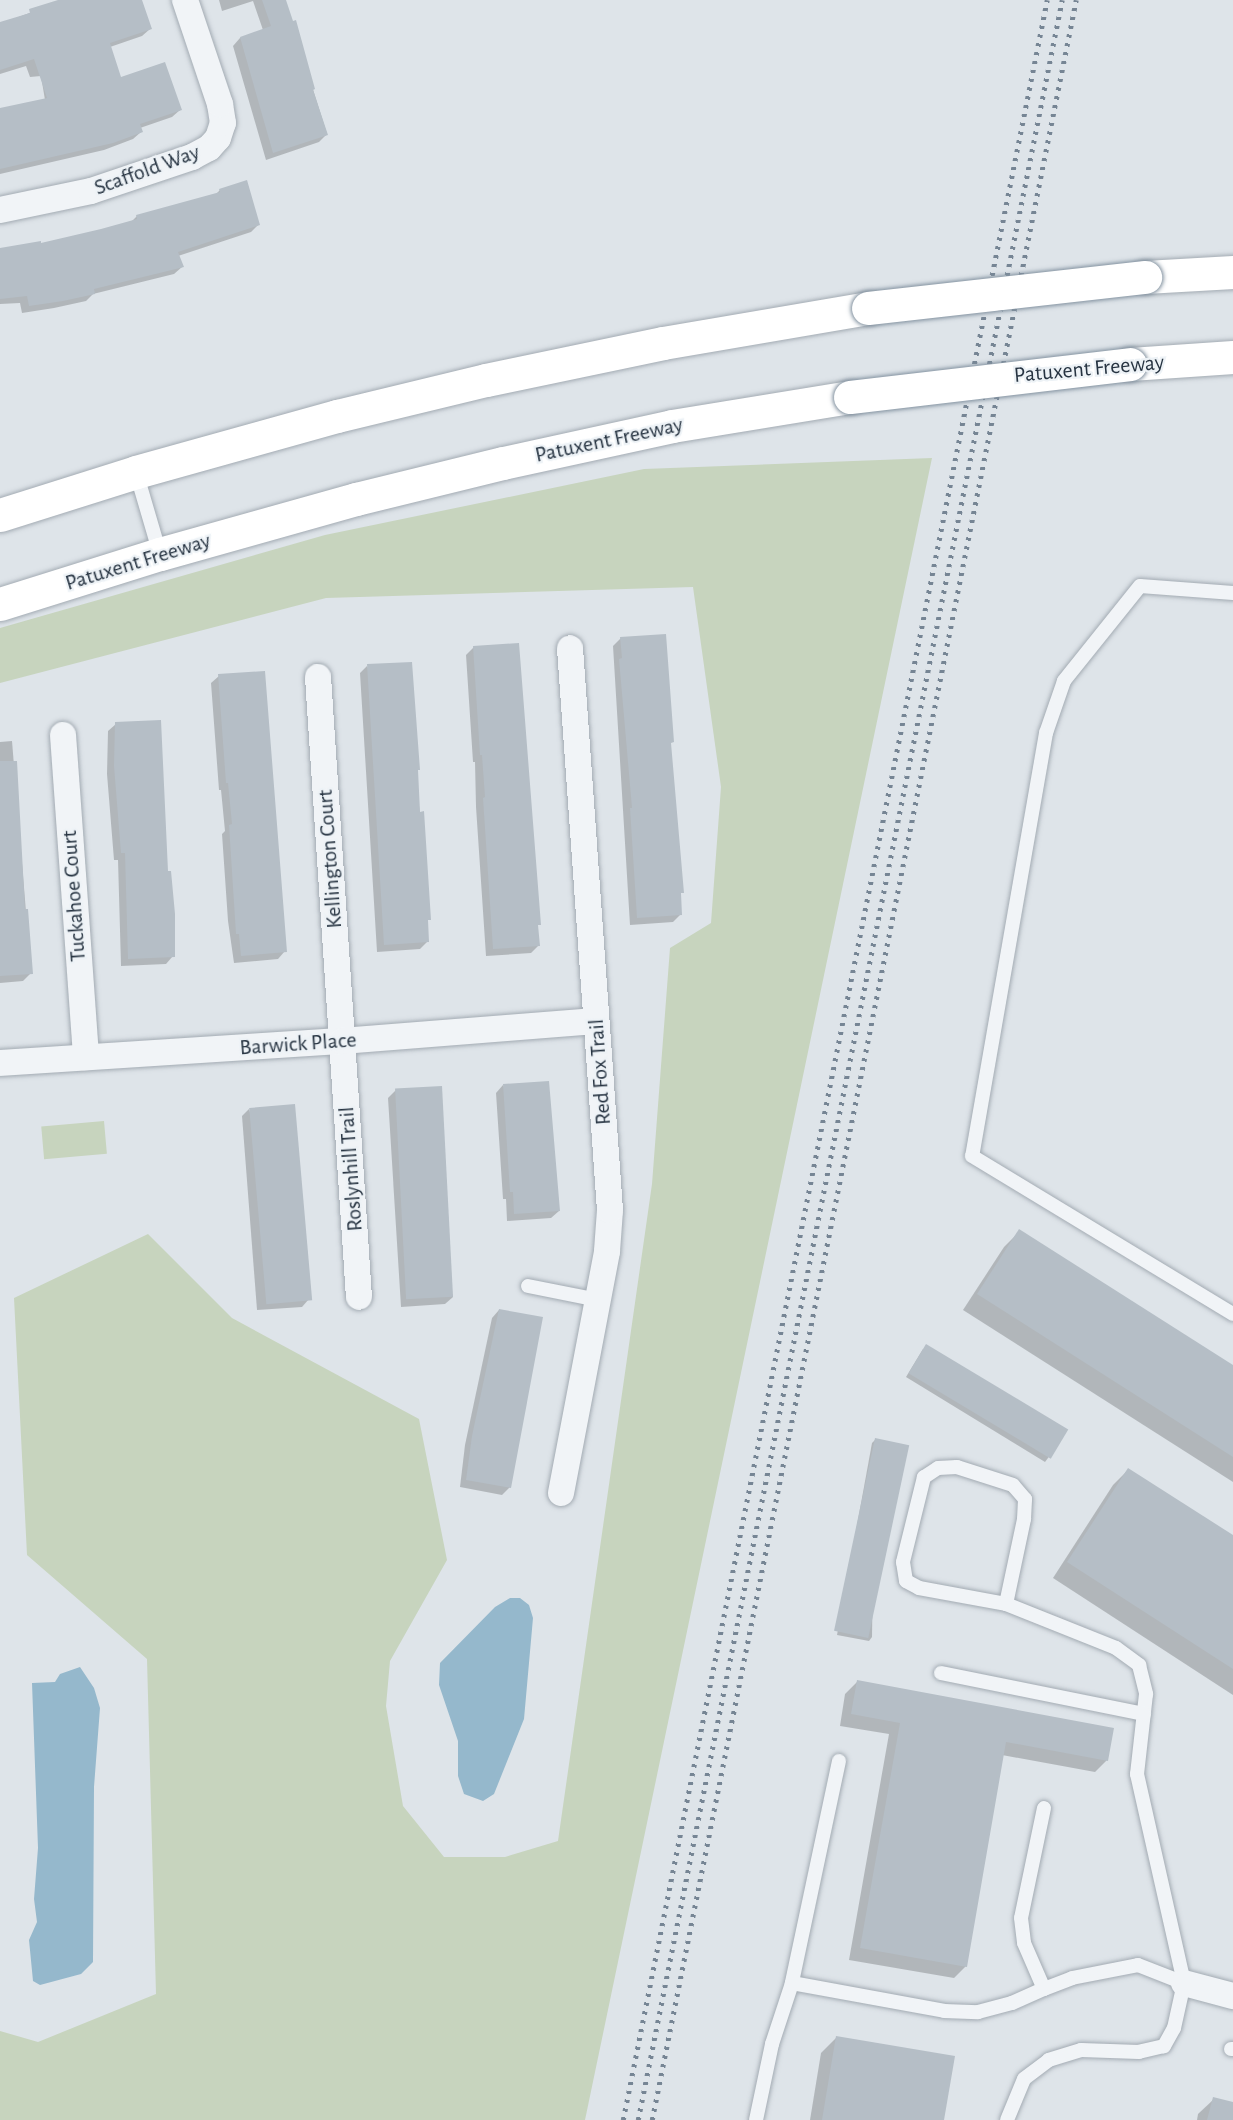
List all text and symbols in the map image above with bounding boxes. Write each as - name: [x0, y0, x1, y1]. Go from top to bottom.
- street label: Scaffold Way: [91, 139, 203, 201]
- street label: Patuxent Freeway: [1013, 349, 1165, 389]
- street label: Patuxent Freeway: [533, 411, 685, 469]
- street label: Patuxent Freeway: [62, 527, 214, 597]
- street label: Kellington Court: [312, 789, 348, 929]
- street label: Tuckahoe Court: [56, 829, 92, 963]
- street label: Red Fox Trail: [583, 1018, 617, 1126]
- street label: Barwick Place: [239, 1027, 357, 1061]
- street label: Roslynhill Trail: [333, 1106, 369, 1232]

